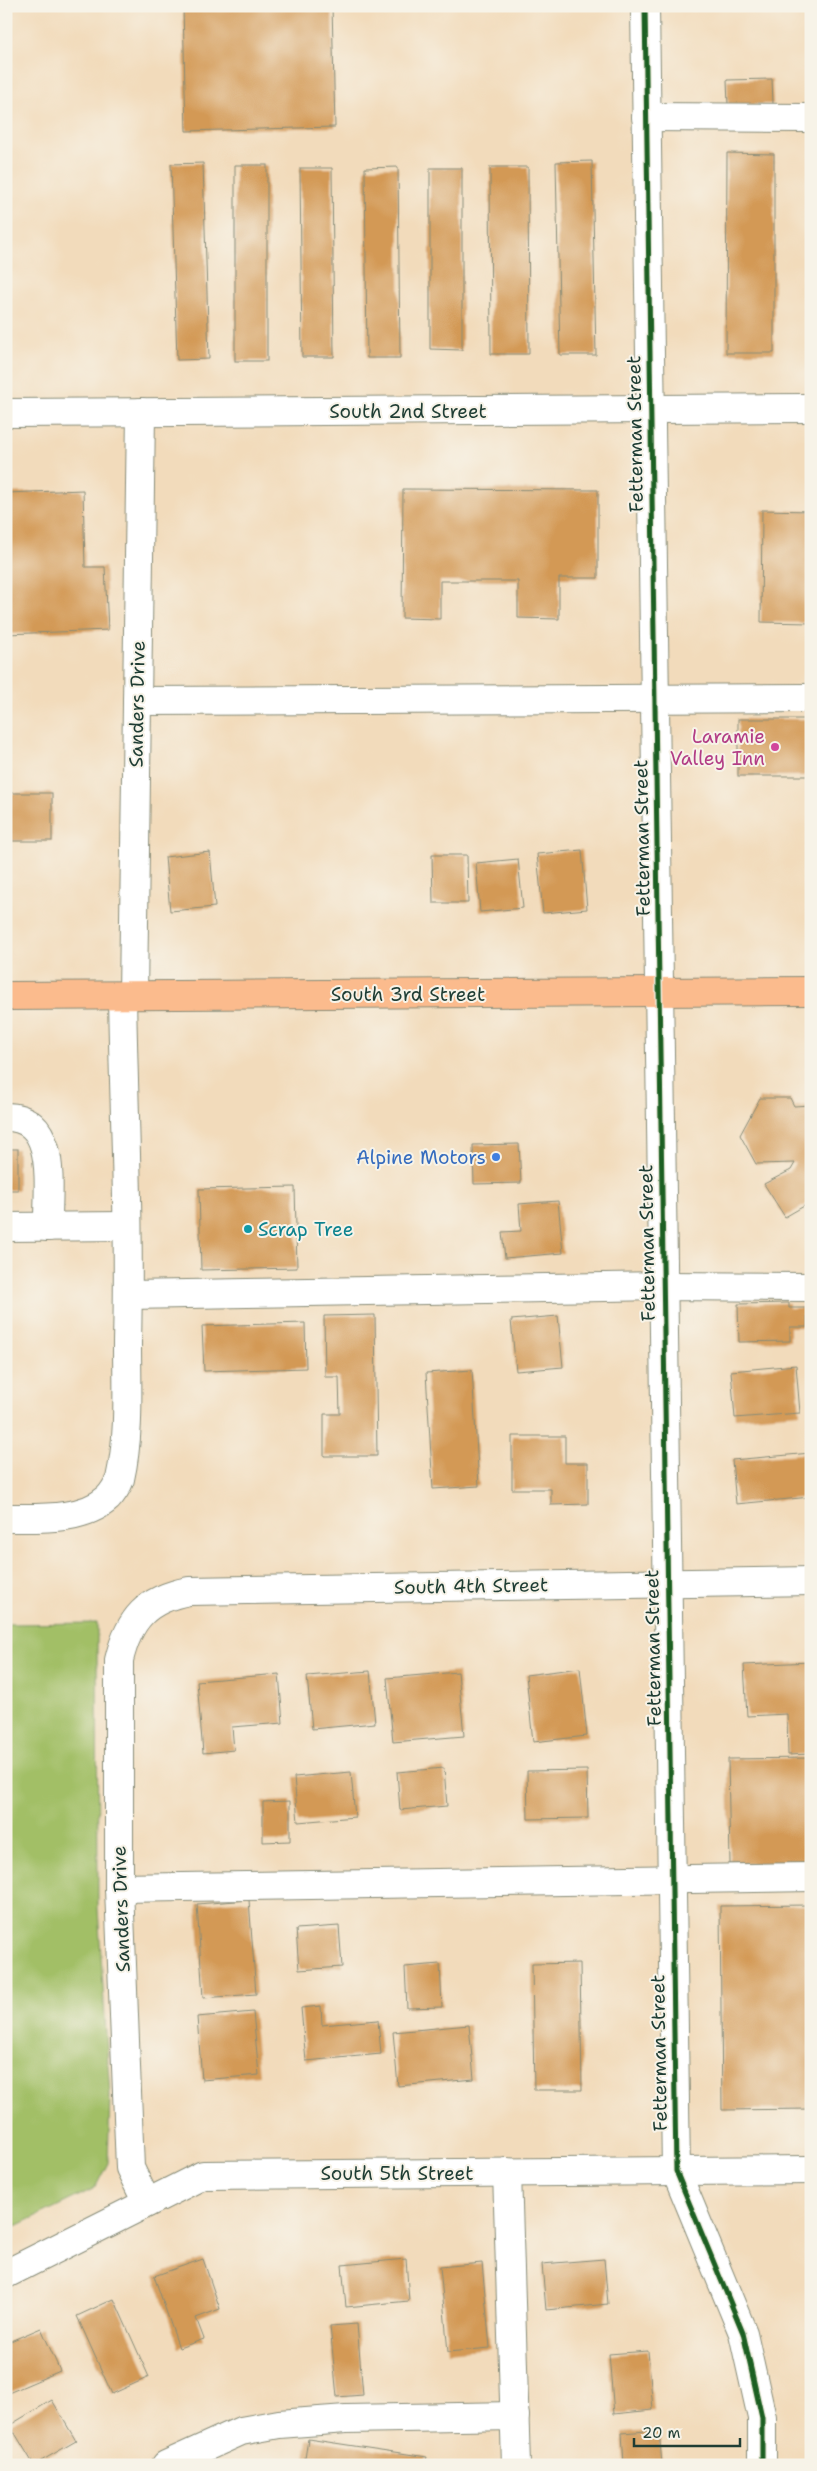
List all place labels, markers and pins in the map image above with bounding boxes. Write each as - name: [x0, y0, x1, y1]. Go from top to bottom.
- place label: Laramie Valley Inn: [670, 724, 765, 771]
- marker: Laramie Valley Inn: [769, 741, 781, 753]
- place label: Alpine Motors: [356, 1145, 486, 1170]
- marker: Alpine Motors: [490, 1151, 502, 1163]
- place label: Scrap Tree: [258, 1217, 353, 1242]
- marker: Scrap Tree: [242, 1223, 254, 1235]

